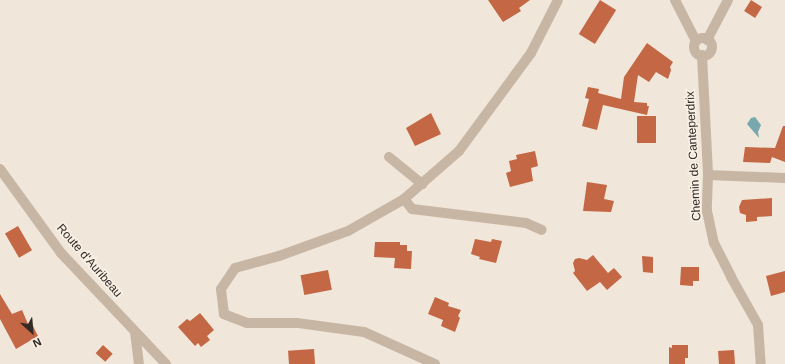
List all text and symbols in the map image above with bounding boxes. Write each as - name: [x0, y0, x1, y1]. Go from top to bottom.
- street label: Chemin de Canteperdrix: [683, 91, 705, 221]
- street label: Route d'Auribeau: [53, 221, 125, 301]
- north arrow: [12, 312, 52, 352]
- text: N: [31, 336, 43, 350]

